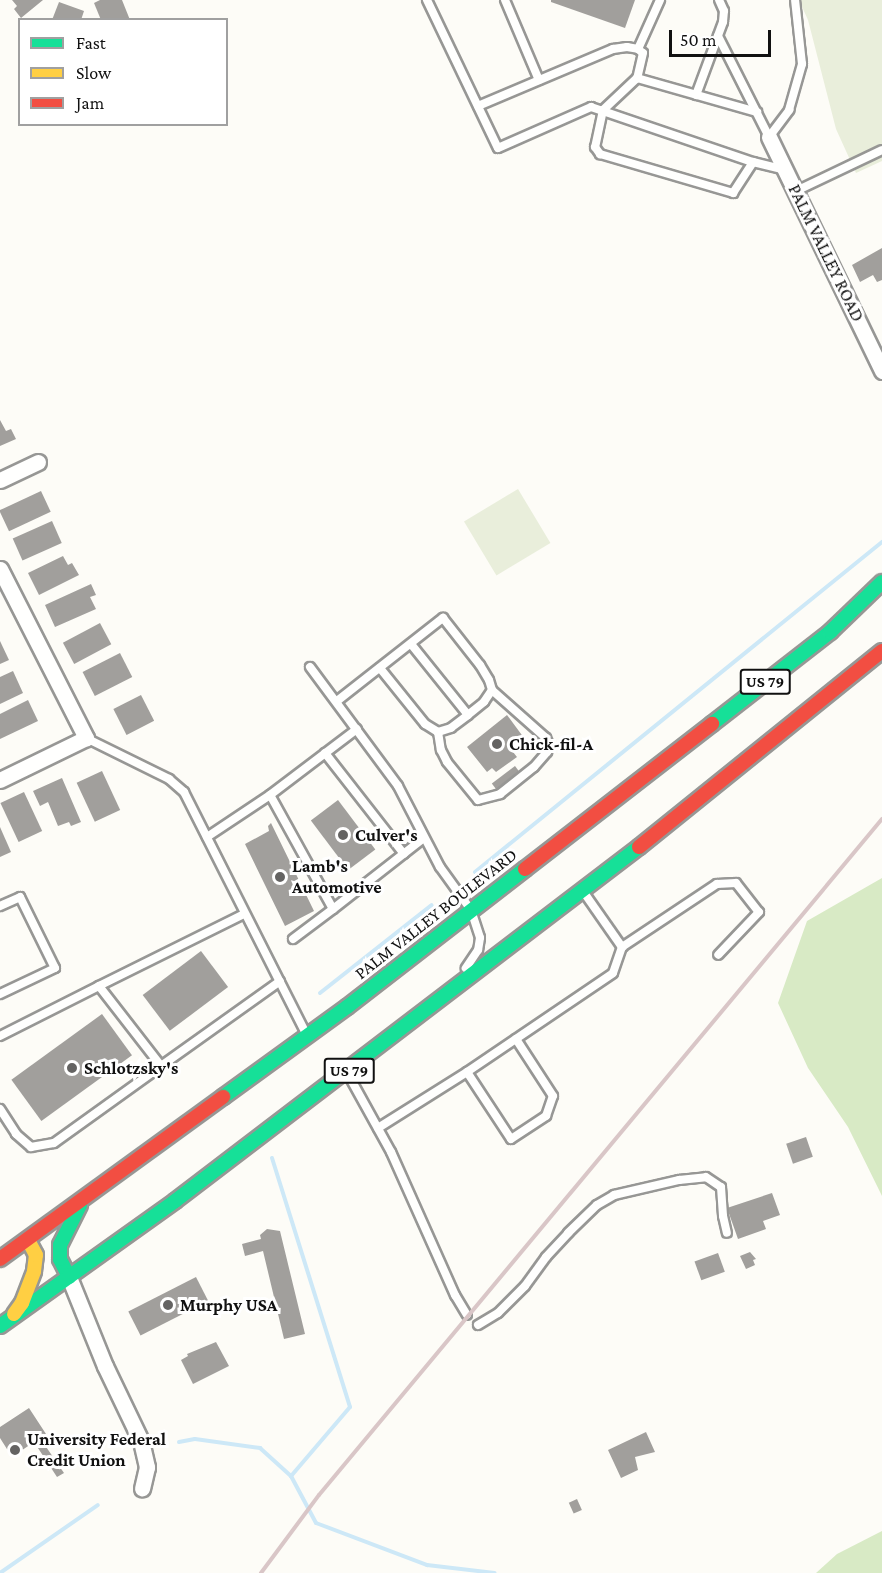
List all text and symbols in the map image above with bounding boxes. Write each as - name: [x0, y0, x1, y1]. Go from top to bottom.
- legend: [18, 18, 228, 126]
- scale bar: [672, 18, 774, 56]
- text: 50 m: [680, 30, 717, 50]
- text: Fast: [76, 33, 106, 53]
- text: Slow: [76, 63, 111, 83]
- text: Jam: [76, 93, 104, 113]
- street label: PALM VALLEY ROAD: [783, 181, 869, 325]
- road number: US 79: [740, 669, 790, 695]
- place label: Chick-fil-A: [509, 733, 593, 755]
- marker: Chick-fil-A: [490, 737, 504, 751]
- place label: Culver's: [355, 824, 418, 846]
- marker: Culver's: [336, 828, 350, 842]
- street label: PALM VALLEY BOULEVARD: [351, 844, 521, 984]
- place label: Lamb's Automotive: [292, 856, 382, 898]
- marker: Lamb's Automotive: [273, 870, 287, 884]
- place label: Schlotzsky's: [84, 1057, 178, 1079]
- road number: US 79: [324, 1058, 374, 1084]
- marker: Schlotzsky's: [65, 1061, 79, 1075]
- place label: Murphy USA: [180, 1294, 277, 1316]
- marker: Murphy USA: [161, 1298, 175, 1312]
- place label: University Federal Credit Union: [27, 1429, 166, 1472]
- marker: University Federal Credit Union: [8, 1443, 22, 1457]

